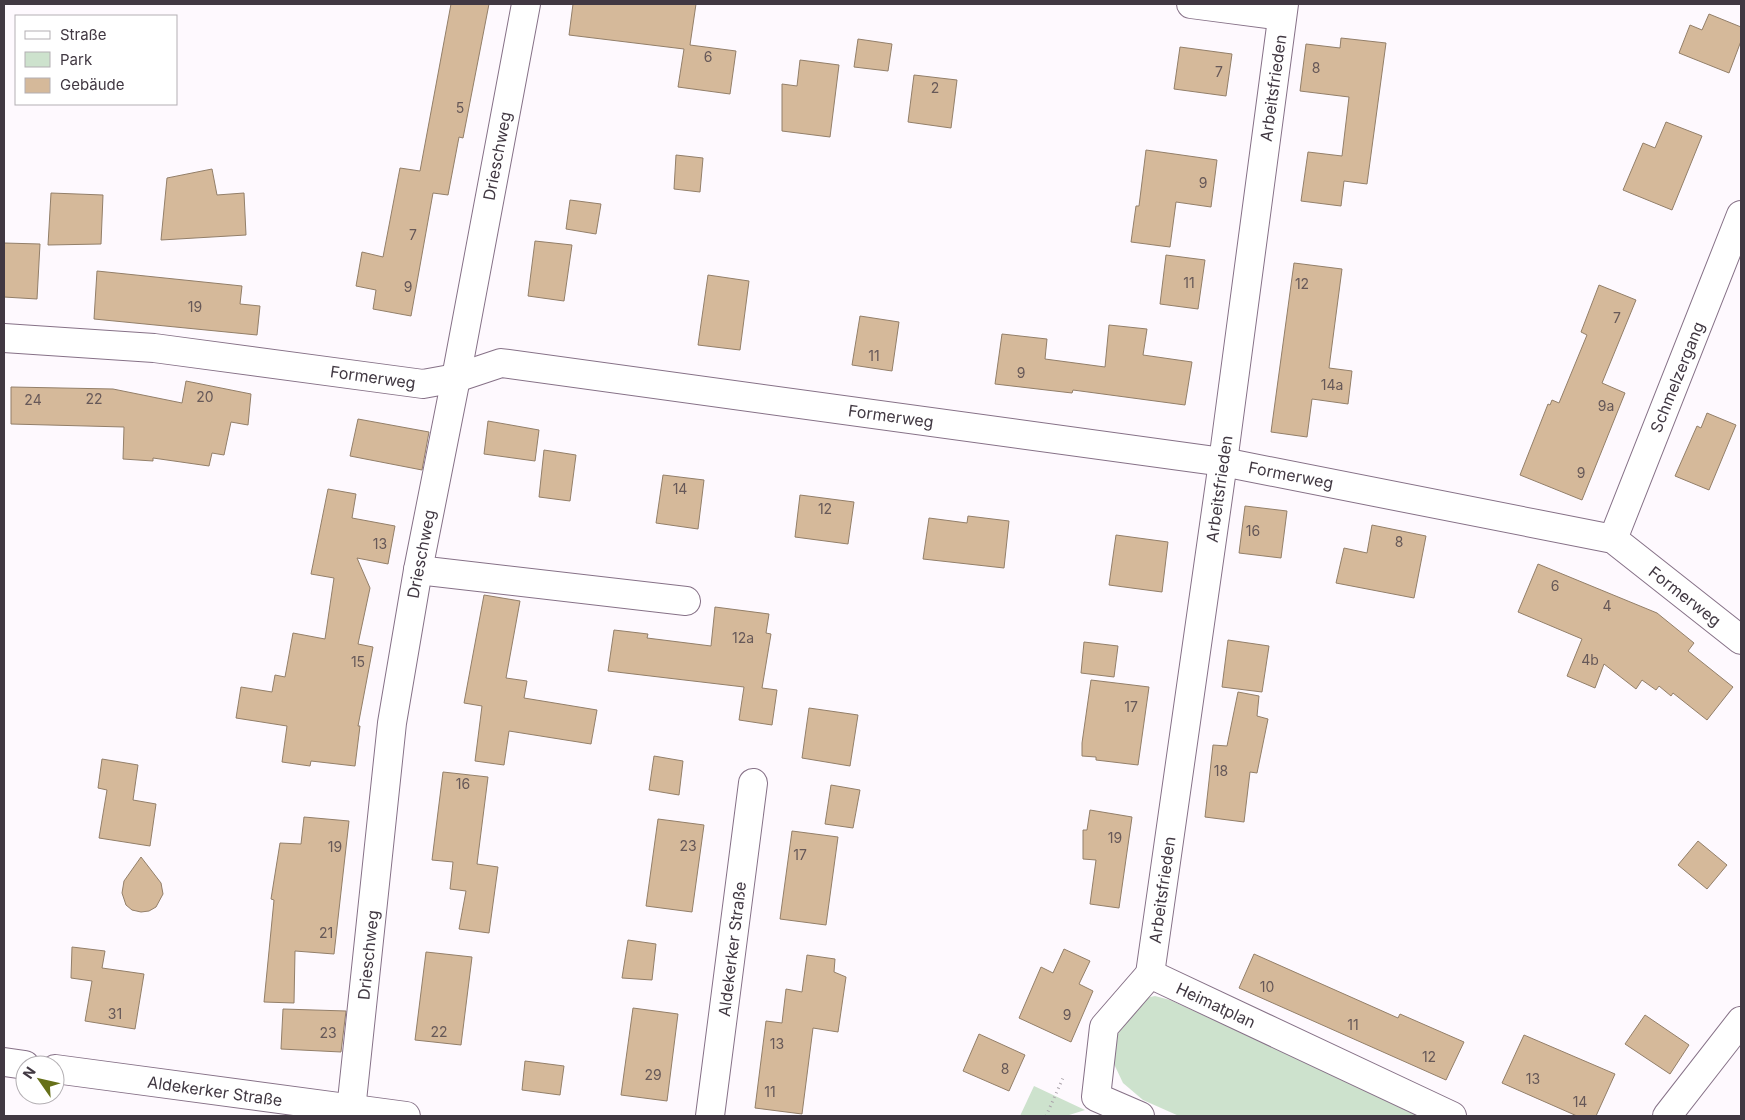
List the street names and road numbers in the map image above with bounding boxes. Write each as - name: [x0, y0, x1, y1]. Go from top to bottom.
- street label: Arbeitsfrieden: [1256, 33, 1290, 143]
- street label: Drieschweg: [479, 110, 515, 202]
- street label: Schmelzergang: [1646, 319, 1708, 435]
- street label: Formerweg: [329, 361, 417, 393]
- street label: Formerweg: [847, 400, 935, 432]
- street label: Arbeitsfrieden: [1202, 434, 1236, 544]
- street label: Formerweg: [1247, 457, 1335, 493]
- street label: Drieschweg: [403, 508, 439, 600]
- street label: Formerweg: [1645, 562, 1725, 630]
- street label: Arbeitsfrieden: [1145, 835, 1179, 945]
- street label: Aldekerker Straße: [714, 880, 750, 1018]
- street label: Drieschweg: [353, 909, 383, 1001]
- street label: Heimatplan: [1173, 978, 1259, 1032]
- street label: Aldekerker Straße: [146, 1072, 284, 1110]

